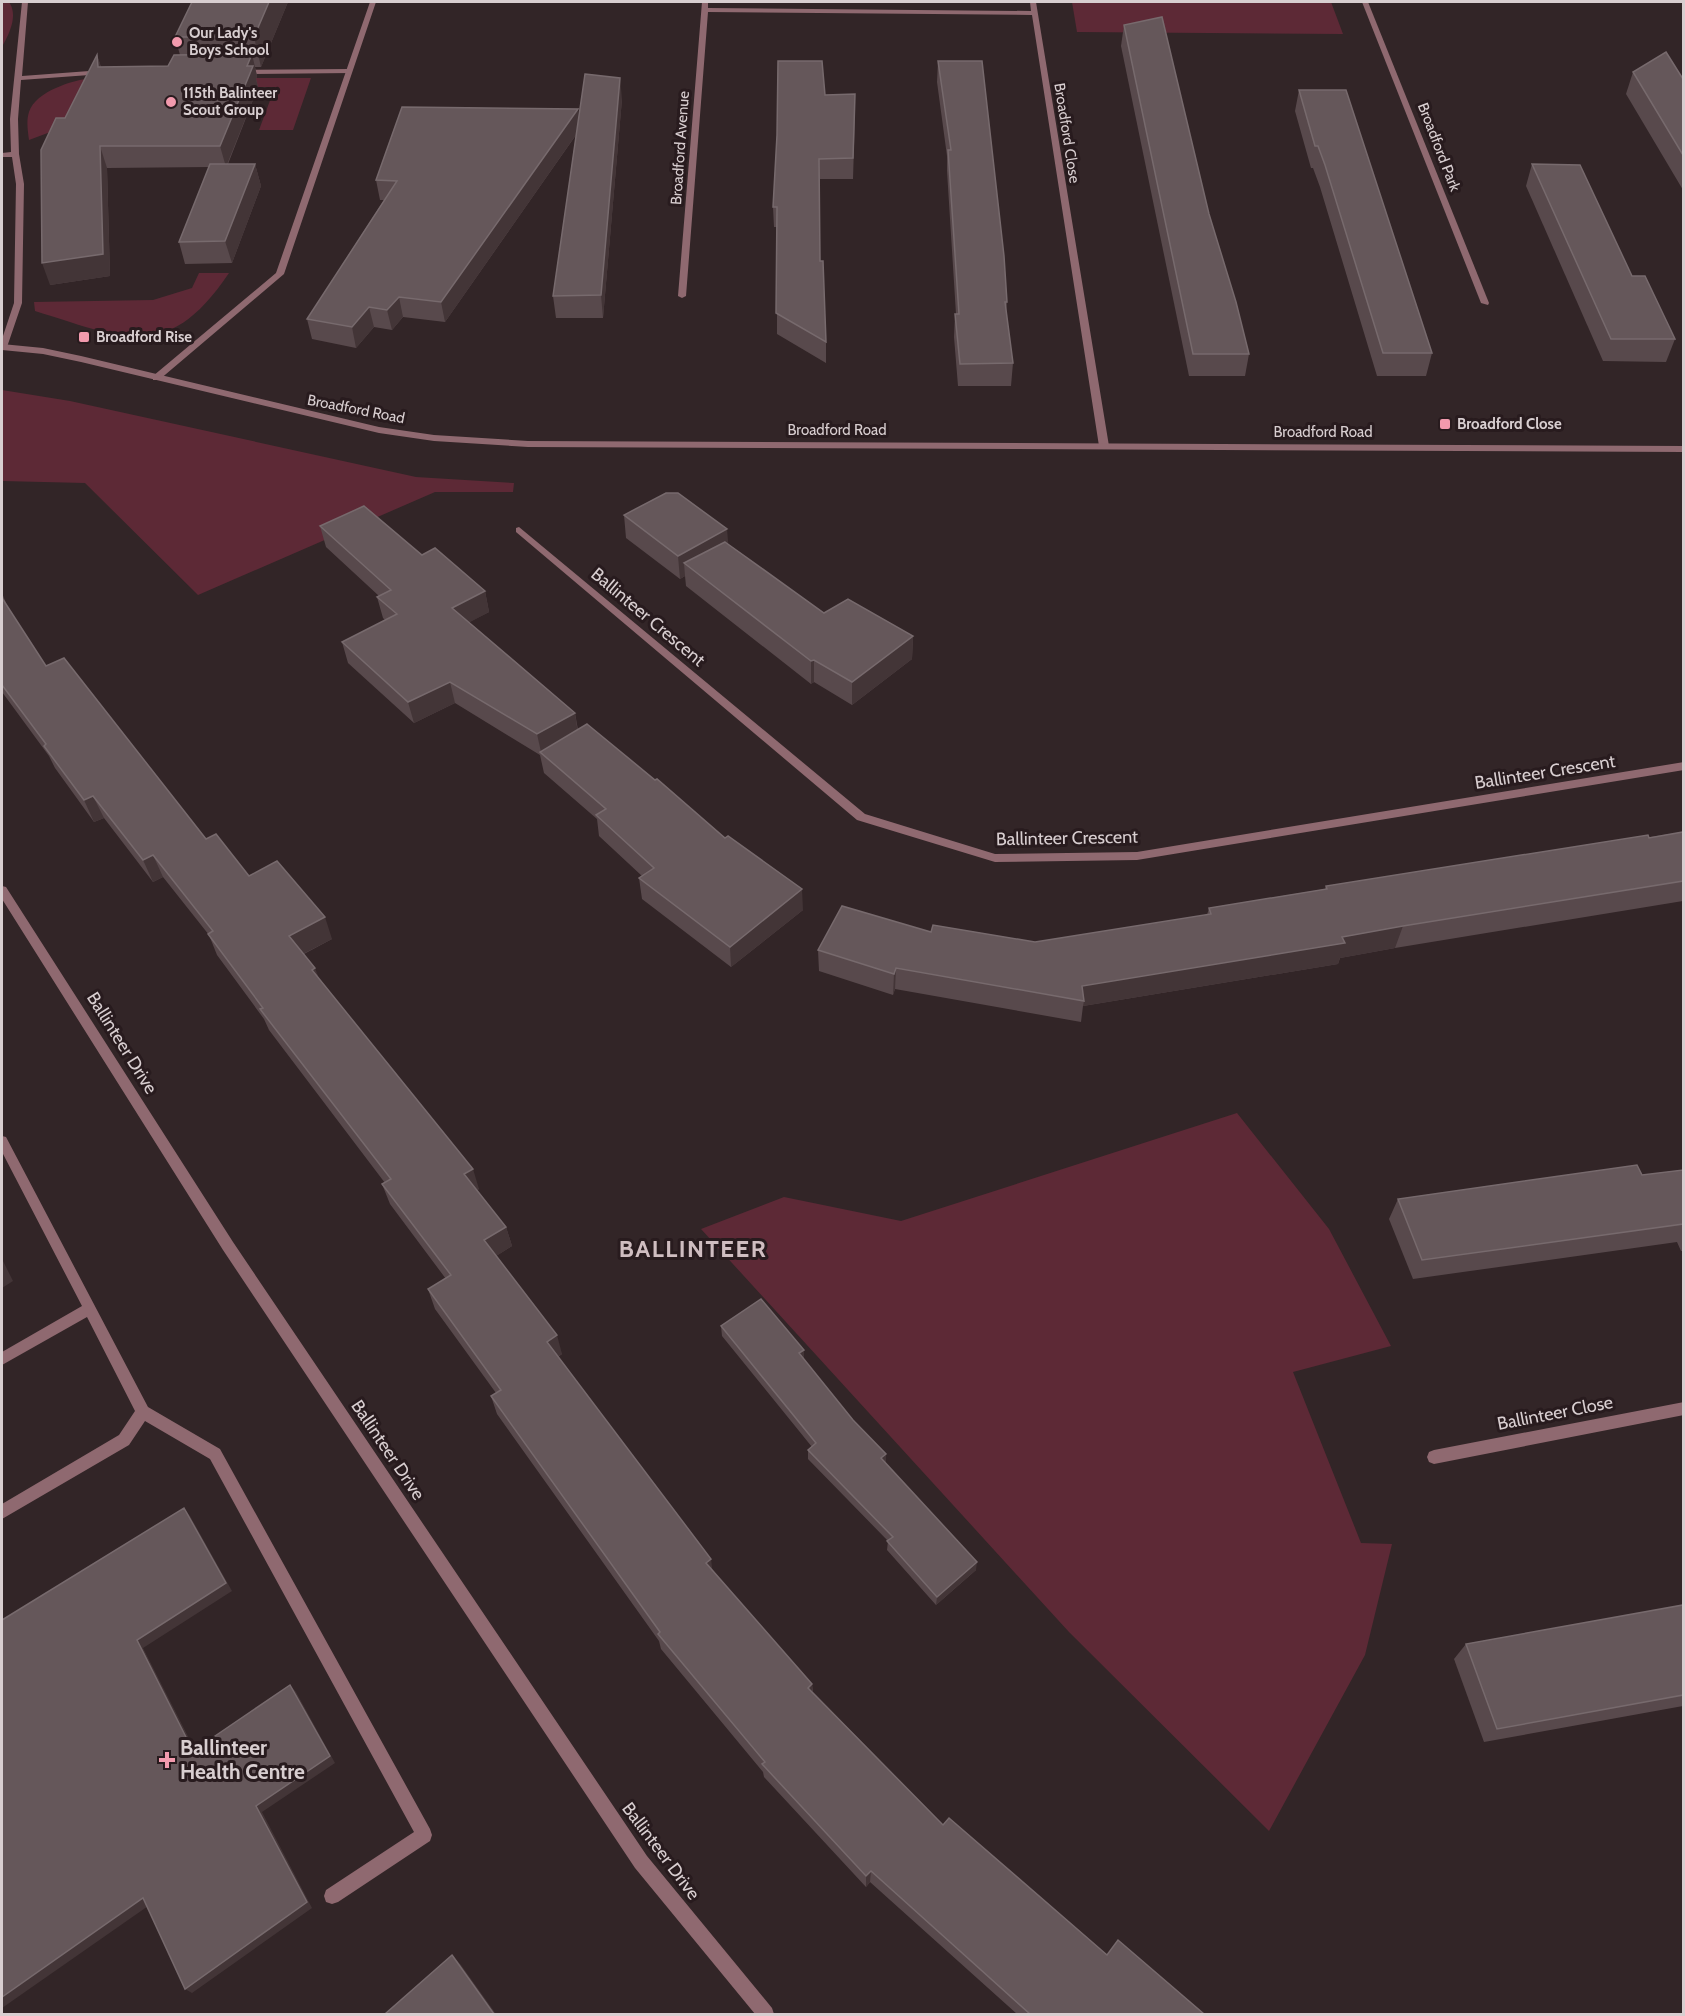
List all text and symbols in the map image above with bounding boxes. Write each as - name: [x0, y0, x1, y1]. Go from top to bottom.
- place label: Our Lady's Boys School: [189, 24, 269, 59]
- marker: Our Lady's Boys School: [170, 35, 184, 49]
- street label: Broadford Close: [1050, 82, 1084, 185]
- place label: 115th Balinteer Scout Group: [183, 84, 277, 119]
- street label: Broadford Avenue: [667, 90, 693, 206]
- marker: 115th Balinteer Scout Group: [164, 95, 178, 109]
- street label: Broadford Park: [1414, 100, 1464, 194]
- place label: Broadford Rise: [96, 328, 192, 346]
- marker: Broadford Rise: [77, 330, 91, 344]
- street label: Broadford Road: [306, 391, 406, 427]
- place label: Broadford Close: [1457, 415, 1562, 433]
- marker: Broadford Close: [1438, 417, 1452, 431]
- street label: Broadford Road: [787, 421, 887, 439]
- street label: Broadford Road: [1273, 423, 1373, 441]
- street label: Ballinteer Crescent: [586, 563, 710, 671]
- street label: Ballinteer Crescent: [1473, 750, 1617, 794]
- street label: Ballinteer Crescent: [996, 826, 1138, 850]
- street label: Ballinteer Drive: [82, 988, 162, 1098]
- district label: BALLINTEER: [619, 1234, 767, 1263]
- street label: Ballinteer Close: [1495, 1391, 1615, 1435]
- street label: Ballinteer Drive: [346, 1396, 430, 1504]
- place label: Ballinteer Health Centre: [180, 1735, 305, 1784]
- marker: Ballinteer Health Centre: [158, 1751, 176, 1769]
- street label: Ballinteer Drive: [617, 1798, 705, 1904]

